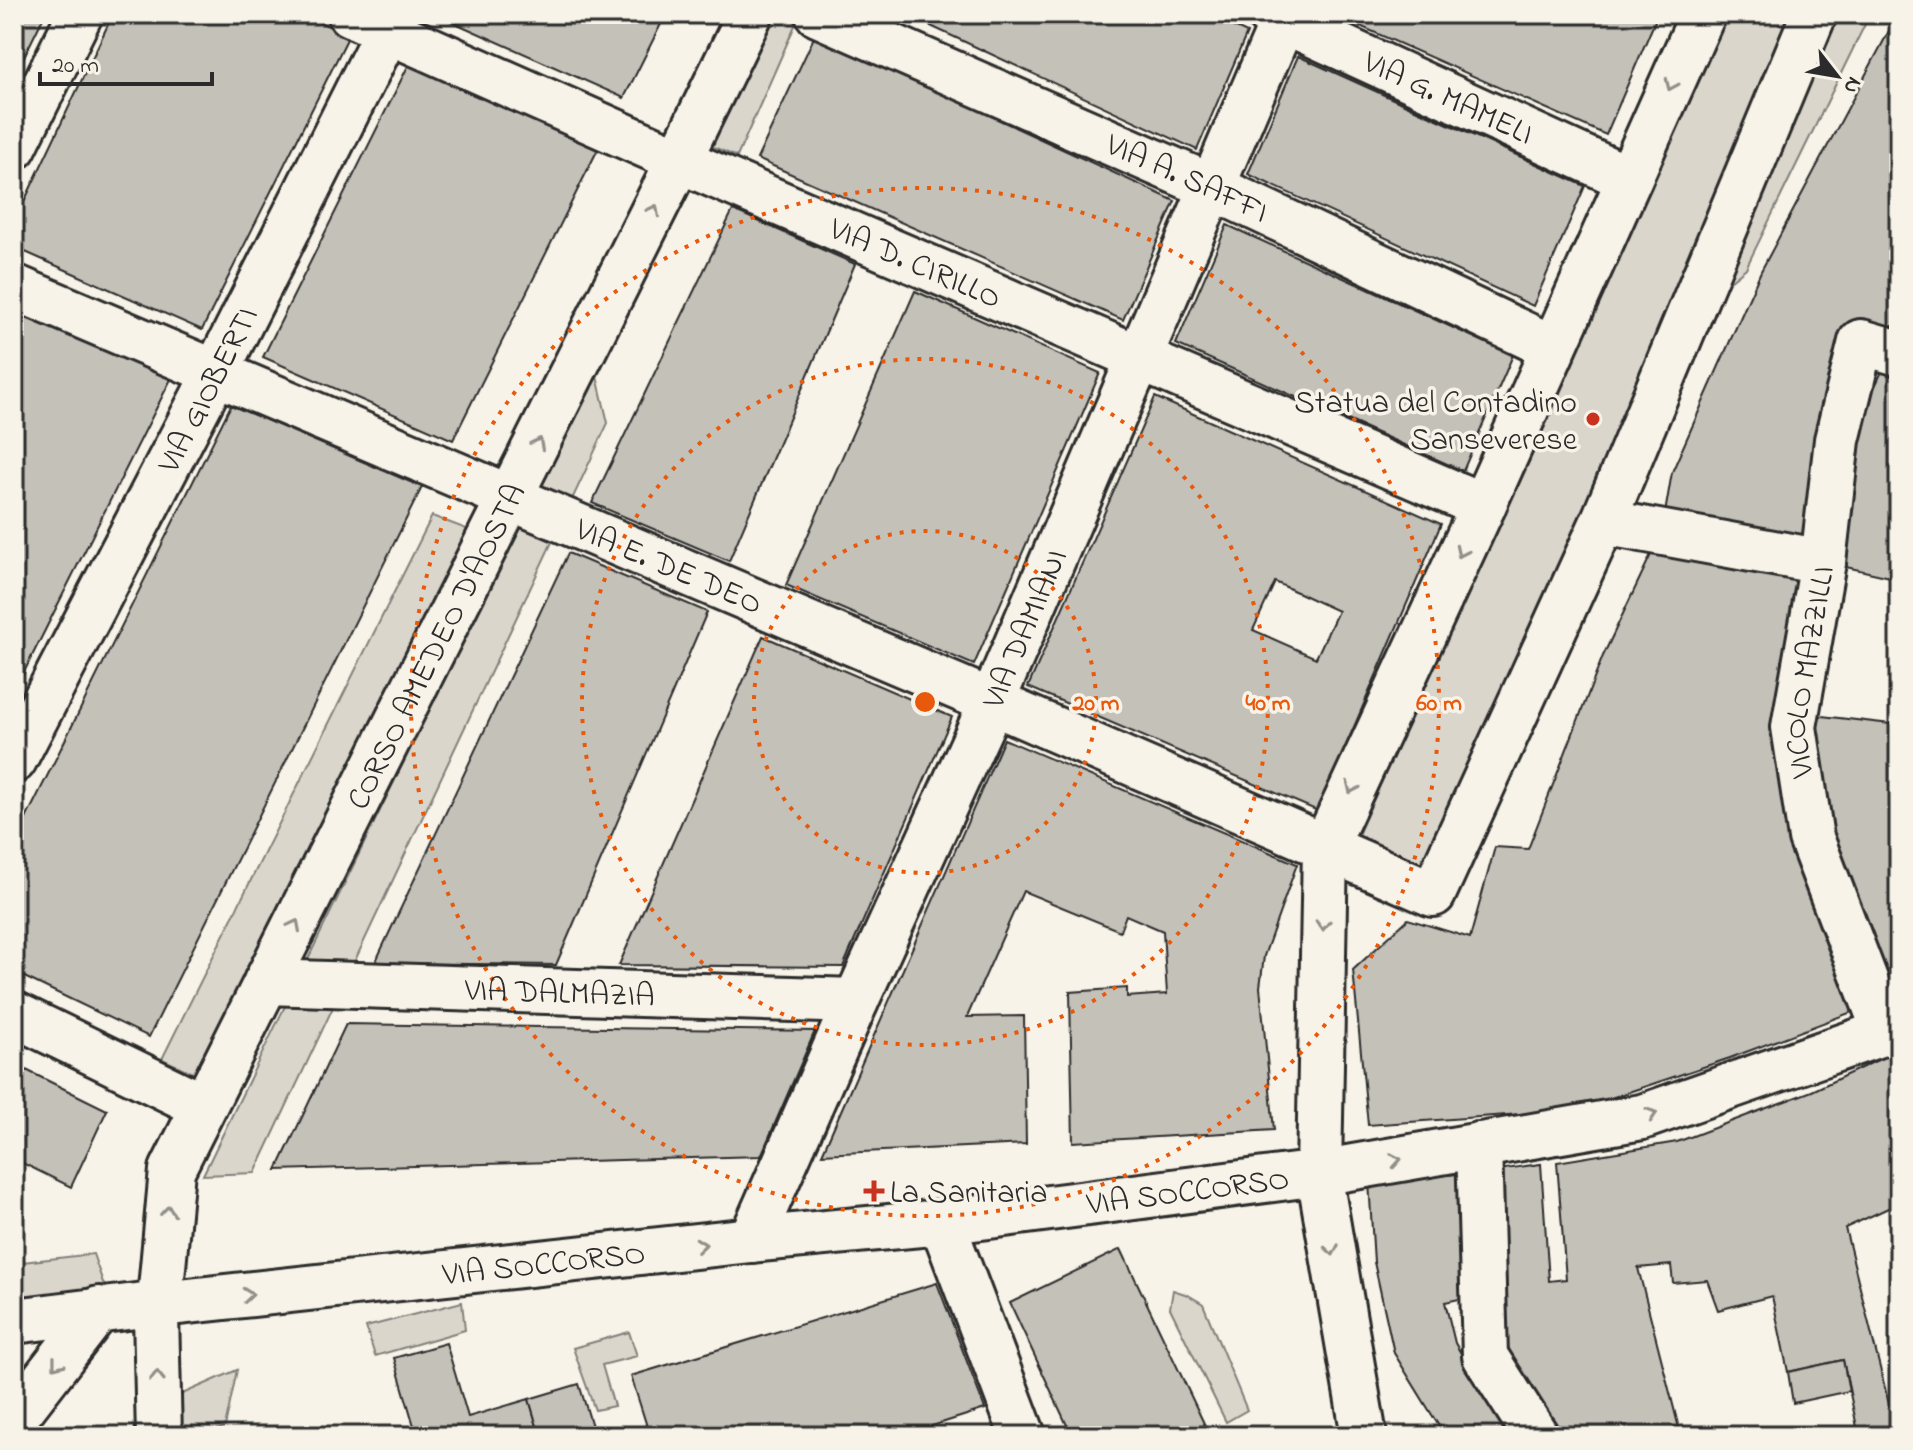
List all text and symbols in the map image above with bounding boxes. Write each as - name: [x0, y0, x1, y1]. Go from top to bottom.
- scale bar: [40, 36, 212, 86]
- north arrow: [1797, 36, 1877, 116]
- street label: VIA G. MAMELI: [1354, 40, 1540, 159]
- text: 20 m: [52, 49, 99, 84]
- text: N: [1834, 70, 1869, 99]
- one-way arrow: [1664, 77, 1680, 91]
- street label: VIA A. SAFFI: [1097, 123, 1275, 237]
- one-way arrow: [645, 204, 660, 219]
- street label: VIA D. CIRILLO: [820, 207, 1008, 323]
- street label: VIA GIOBERTI: [147, 299, 272, 483]
- place label: Statua del Contadino Sanseverese: [1294, 381, 1578, 465]
- marker: Statua del Contadino Sanseverese: [1584, 410, 1602, 428]
- one-way arrow: [528, 436, 543, 451]
- street label: CORSO AMEDEO D'AOSTA: [337, 476, 540, 819]
- street label: VIA E. DE DEO: [566, 507, 769, 629]
- street label: VIA DAMIANI: [972, 542, 1082, 717]
- one-way arrow: [1455, 544, 1471, 559]
- street label: VICOLO MAZZILLI: [1773, 562, 1849, 782]
- text: 20 m: [1072, 687, 1120, 722]
- text: 40 m: [1246, 687, 1291, 722]
- text: 60 m: [1416, 687, 1462, 722]
- centre of rings: [911, 688, 939, 716]
- one-way arrow: [1346, 780, 1362, 795]
- one-way arrow: [285, 918, 300, 933]
- one-way arrow: [1314, 919, 1332, 932]
- street label: VIA DALMAZIA: [463, 968, 655, 1022]
- one-way arrow: [1644, 1107, 1658, 1123]
- one-way arrow: [1389, 1152, 1403, 1169]
- street label: VIA SOCCORSO: [1083, 1157, 1292, 1230]
- place label: La Sanitaria: [890, 1171, 1047, 1218]
- marker: La Sanitaria: [865, 1182, 883, 1200]
- one-way arrow: [159, 1205, 176, 1218]
- street label: VIA SOCCORSO: [440, 1232, 648, 1300]
- one-way arrow: [694, 1237, 708, 1254]
- one-way arrow: [1323, 1243, 1340, 1256]
- one-way arrow: [242, 1286, 255, 1303]
- one-way arrow: [52, 1355, 66, 1370]
- one-way arrow: [149, 1369, 166, 1382]

